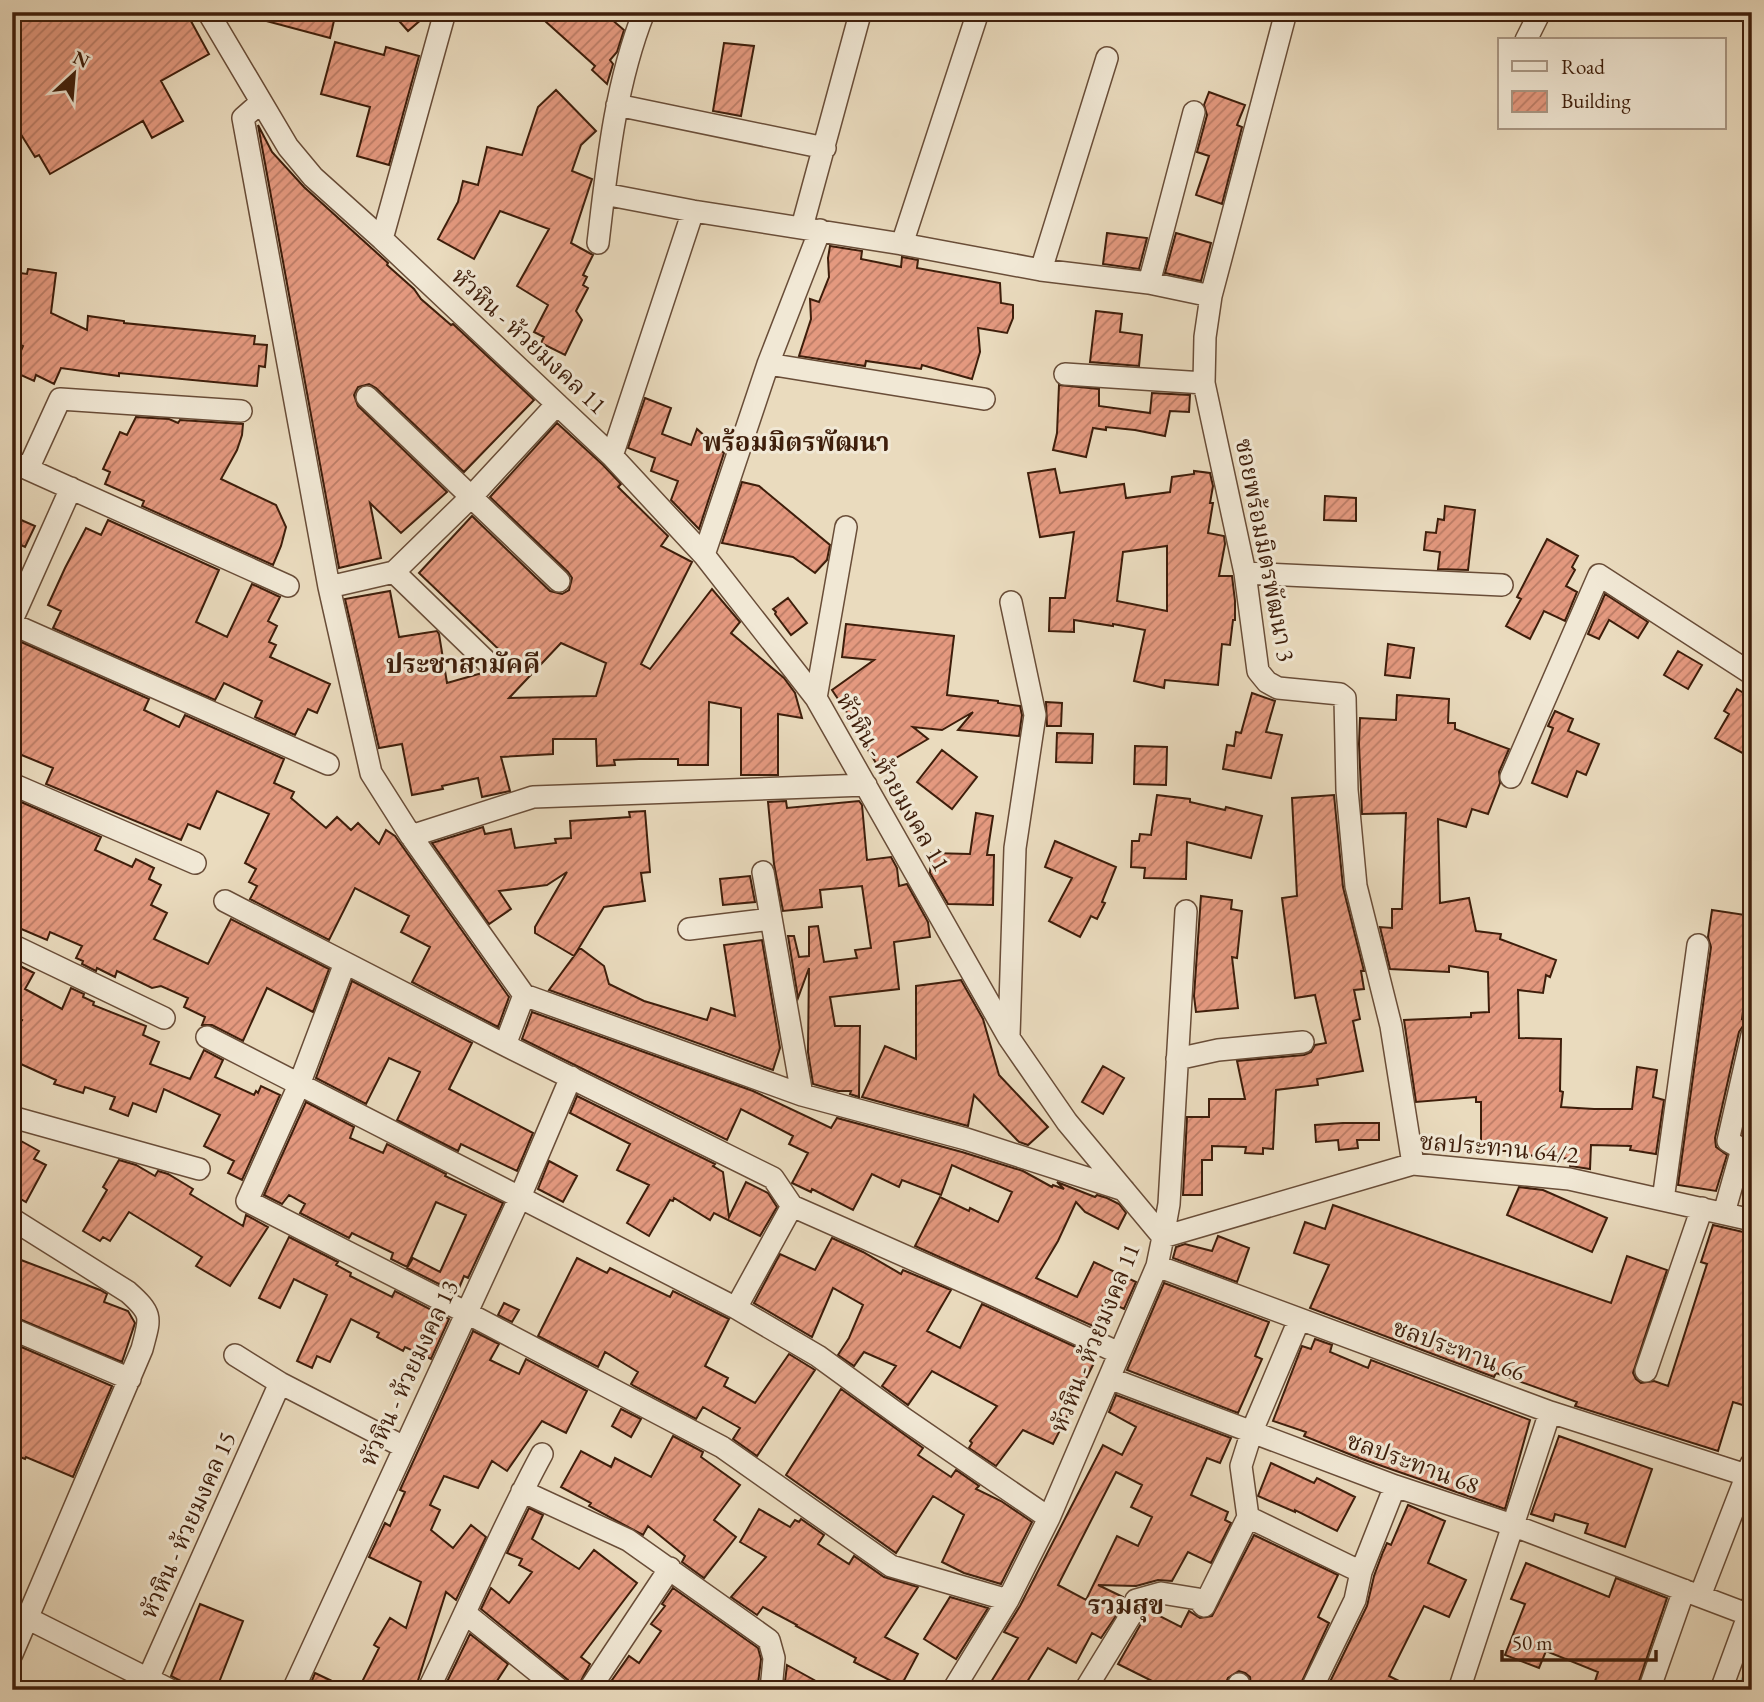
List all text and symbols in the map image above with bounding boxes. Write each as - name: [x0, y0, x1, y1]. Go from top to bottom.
- north arrow: [38, 38, 108, 108]
- legend: [1498, 38, 1726, 130]
- text: N: [69, 45, 94, 74]
- text: Road: [1561, 53, 1605, 80]
- text: Building: [1561, 87, 1631, 114]
- street label: หัวหิน - ห้วยมงคล 11: [445, 261, 614, 421]
- district label: พร้อมมิตรพัฒนา: [702, 425, 890, 459]
- street label: ซอยพร้อมมิตรพัฒนา 3: [1229, 436, 1302, 664]
- district label: ประชาสามัคคี: [386, 647, 540, 681]
- street label: หัวหิน - ห้วยมงคล 11: [830, 687, 957, 877]
- street label: ชลประทาน 64/2: [1418, 1125, 1580, 1170]
- street label: หัวหิน - ห้วยมงคล 11: [1042, 1239, 1147, 1437]
- street label: หัวหิน - ห้วยมงคล 13: [352, 1275, 465, 1471]
- street label: ชลประทาน 66: [1389, 1311, 1529, 1388]
- street label: ชลประทาน 68: [1343, 1424, 1483, 1501]
- street label: หัวหิน - ห้วยมงคล 15: [132, 1426, 243, 1623]
- district label: รวมสุข: [1088, 1588, 1164, 1623]
- scale bar: [1502, 1618, 1656, 1662]
- text: 50 m: [1512, 1629, 1553, 1656]

